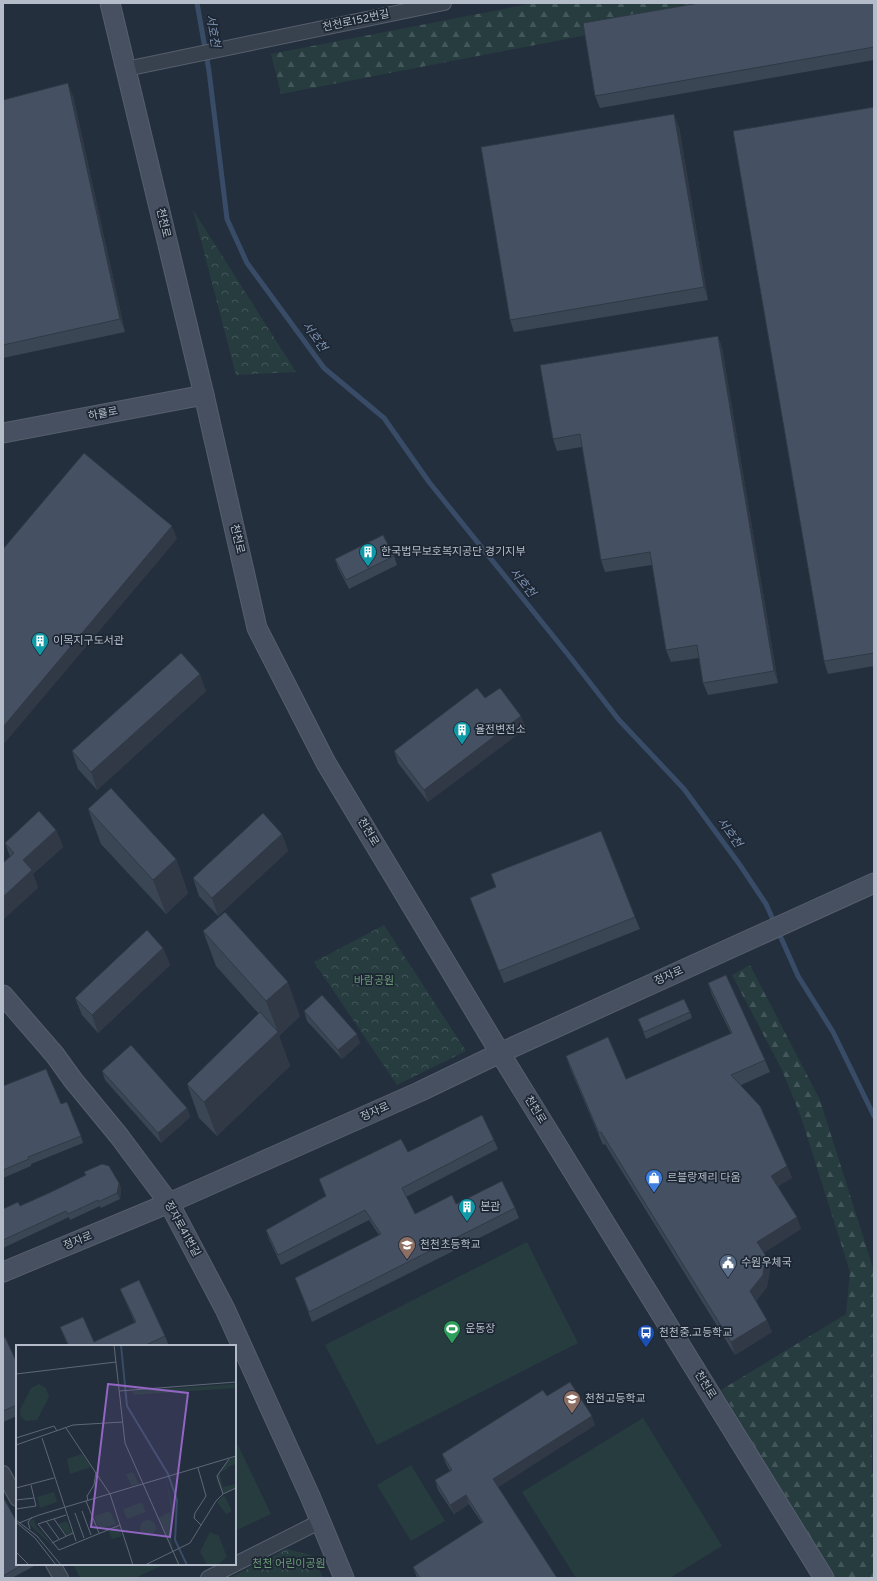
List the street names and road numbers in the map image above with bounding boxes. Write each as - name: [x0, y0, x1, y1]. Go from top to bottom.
- street label: 천천로152번길: [321, 7, 391, 35]
- street label: 천천로: [153, 207, 173, 239]
- street label: 하률로: [87, 404, 119, 424]
- street label: 천천로: [227, 523, 247, 555]
- street label: 천천로: [354, 815, 382, 849]
- street label: 정자로: [652, 963, 686, 989]
- street label: 천천로: [521, 1093, 549, 1127]
- street label: 정자로: [358, 1099, 392, 1125]
- street label: 정자로41번길: [161, 1199, 203, 1259]
- street label: 정자로: [61, 1229, 95, 1253]
- street label: 천천로: [691, 1368, 719, 1402]

